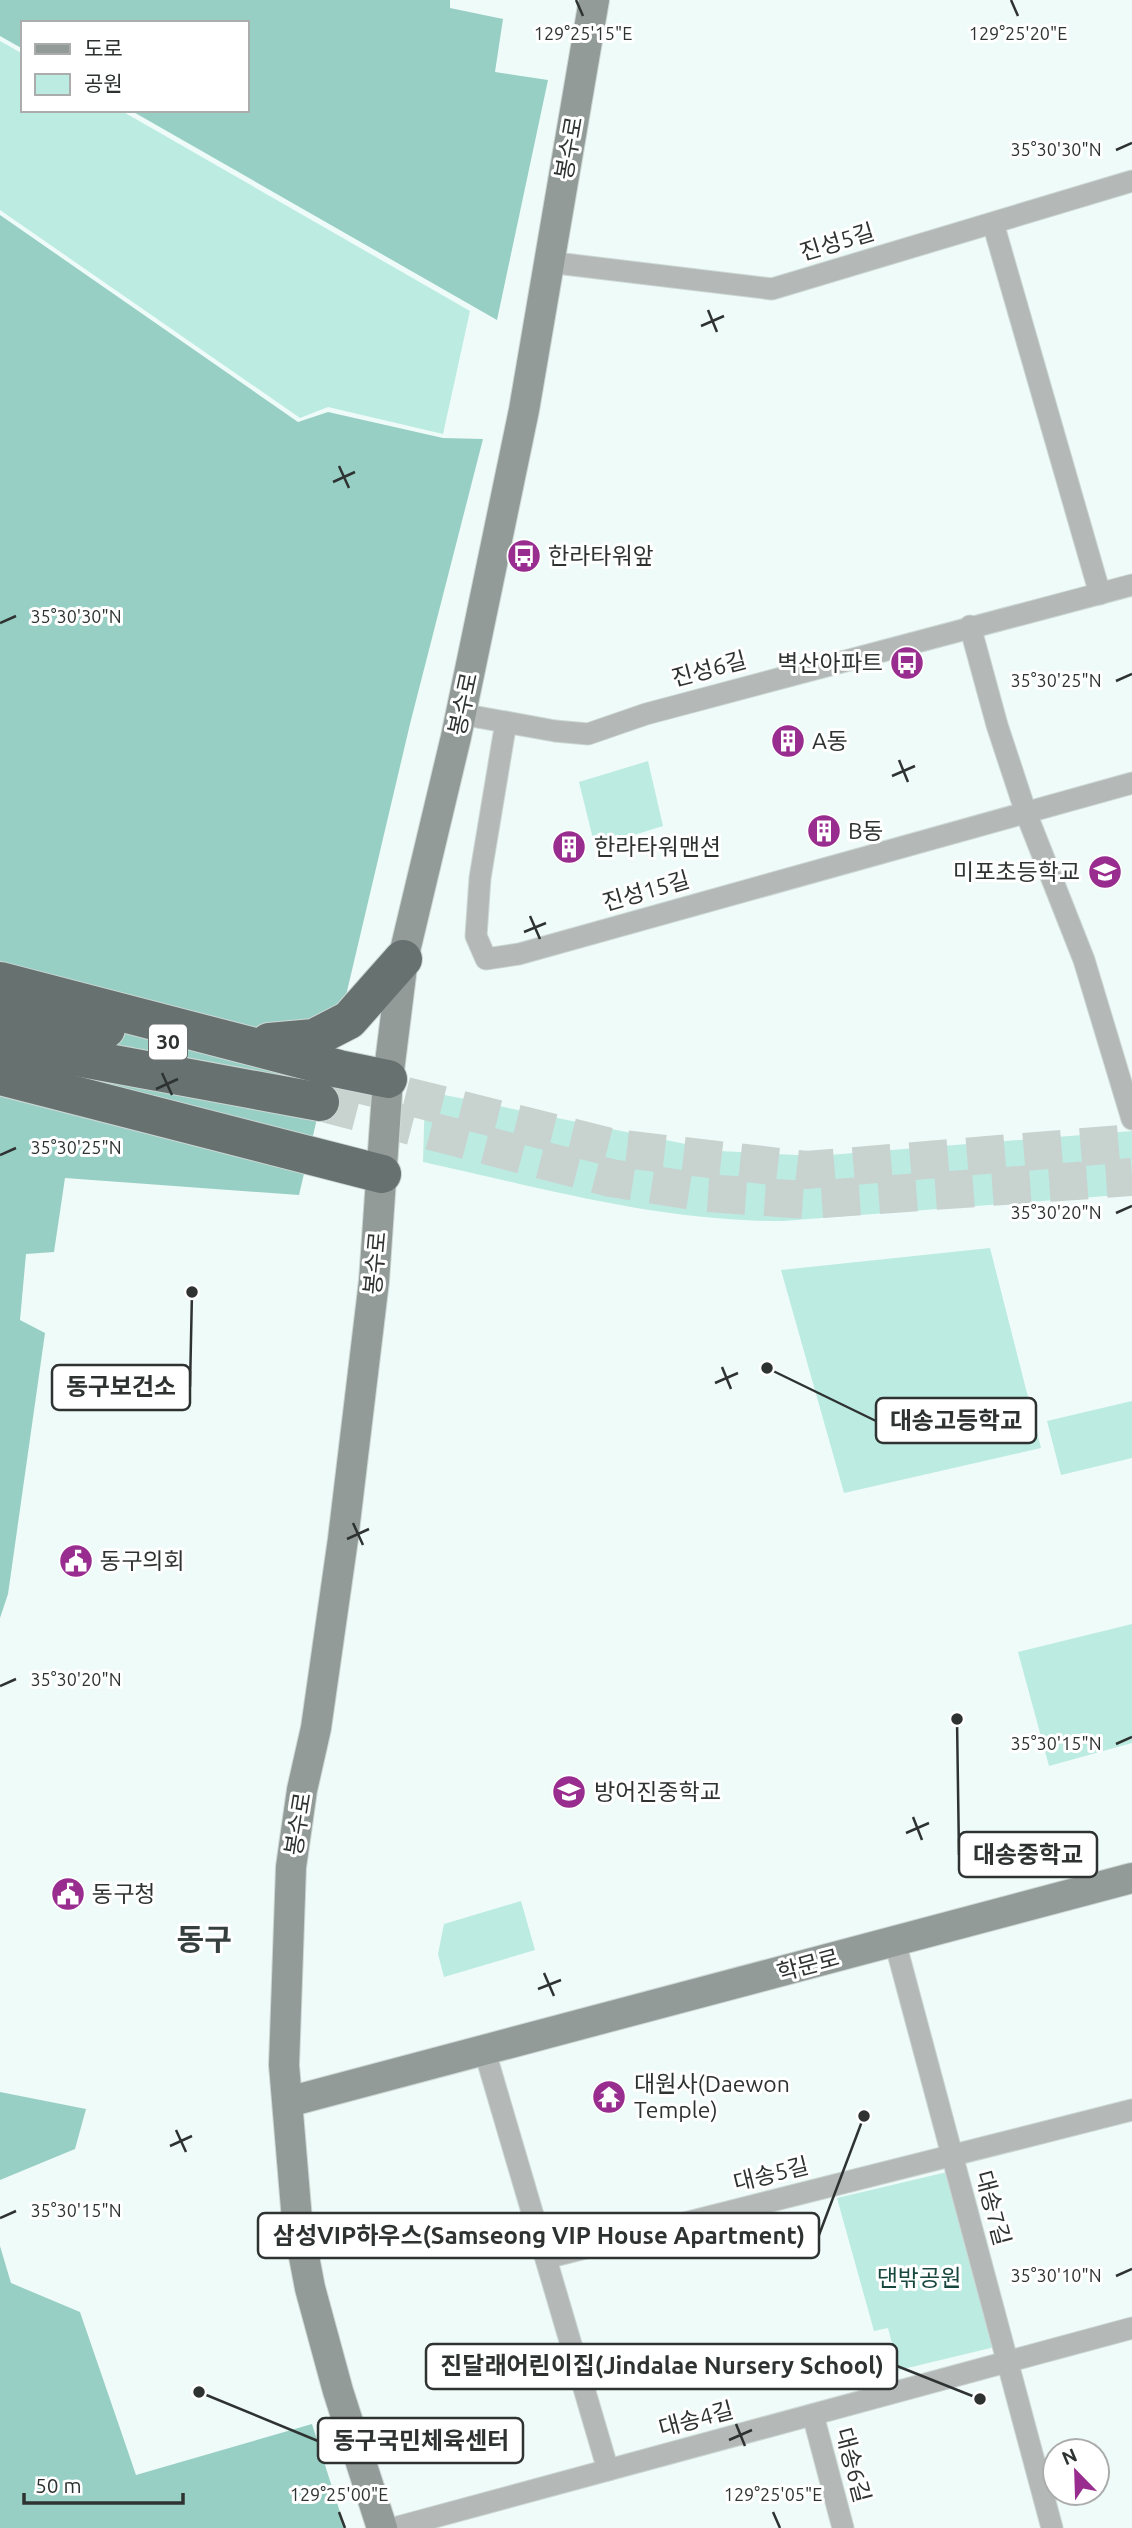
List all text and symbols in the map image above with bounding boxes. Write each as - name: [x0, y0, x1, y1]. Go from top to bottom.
- legend: [21, 21, 248, 112]
- text: 129°25'15"E: [534, 23, 632, 43]
- text: 129°25'20"E: [969, 23, 1067, 43]
- text: 도로: [84, 36, 123, 60]
- text: 공원: [84, 71, 123, 95]
- street label: 봉수로: [551, 114, 586, 181]
- text: 35°30'30"N: [1010, 139, 1102, 159]
- street label: 진성5길: [797, 218, 877, 265]
- bus stop icon: 한라타워앞: [505, 537, 543, 575]
- place label: 한라타워앞: [548, 543, 654, 568]
- text: 35°30'30"N: [30, 606, 122, 626]
- bus stop icon: 벽산아파트: [888, 644, 926, 682]
- street label: 진성6길: [669, 647, 749, 690]
- place label: 벽산아파트: [777, 650, 883, 675]
- street label: 봉수로: [444, 670, 481, 738]
- text: 35°30'25"N: [1010, 670, 1102, 690]
- building icon: A동: [769, 722, 807, 760]
- place label: A동: [812, 728, 848, 753]
- building icon: B동: [805, 812, 843, 850]
- place label: B동: [848, 818, 884, 843]
- building icon: 한라타워맨션: [550, 828, 588, 866]
- place label: 한라타워맨션: [594, 834, 721, 859]
- school or university icon: 미포초등학교: [1086, 853, 1124, 891]
- place label: 미포초등학교: [953, 859, 1080, 884]
- street label: 진성15길: [599, 866, 692, 915]
- road number: 30: [149, 1024, 187, 1060]
- text: 35°30'25"N: [30, 1137, 122, 1157]
- text: 35°30'20"N: [1010, 1202, 1102, 1222]
- street label: 봉수로: [359, 1230, 390, 1296]
- callout: 동구보건소: [52, 1365, 190, 1410]
- text: 동구보건소: [66, 1373, 176, 1400]
- callout: 대송고등학교: [876, 1398, 1036, 1443]
- text: 대송고등학교: [890, 1407, 1022, 1434]
- public building icon: 동구의회: [57, 1542, 95, 1580]
- place label: 동구의회: [100, 1548, 185, 1573]
- text: 35°30'20"N: [30, 1669, 122, 1689]
- text: 35°30'15"N: [1010, 1733, 1102, 1753]
- school or university icon: 방어진중학교: [550, 1773, 588, 1811]
- place label: 방어진중학교: [594, 1779, 721, 1804]
- street label: 봉수로: [280, 1791, 315, 1857]
- callout: 대송중학교: [959, 1832, 1097, 1877]
- text: 대송중학교: [973, 1841, 1083, 1868]
- public building icon: 동구청: [49, 1875, 87, 1913]
- place label: 동구청: [92, 1881, 155, 1906]
- district label: 동구: [176, 1922, 232, 1956]
- street label: 학문로: [774, 1944, 842, 1985]
- place label: 대원사(Daewon Temple): [634, 2071, 790, 2123]
- temple icon: 대원사(Daewon Temple): [590, 2078, 628, 2116]
- street label: 대송5길: [731, 2152, 811, 2195]
- street label: 대송7길: [972, 2168, 1015, 2248]
- text: 35°30'15"N: [30, 2200, 122, 2220]
- callout: 삼성VIP하우스(Samseong VIP House Apartment): [258, 2213, 819, 2258]
- text: 삼성VIP하우스(Samseong VIP House Apartment): [273, 2222, 805, 2249]
- park label: 댄밖공원: [877, 2265, 961, 2290]
- text: 35°30'10"N: [1010, 2265, 1102, 2285]
- callout: 진달래어린이집(Jindalae Nursery School): [426, 2344, 897, 2389]
- text: 진달래어린이집(Jindalae Nursery School): [440, 2352, 884, 2379]
- street label: 대송4길: [656, 2397, 736, 2440]
- callout: 동구국민체육센터: [318, 2418, 523, 2463]
- street label: 대송6길: [832, 2425, 875, 2505]
- text: 동구국민체육센터: [333, 2427, 509, 2454]
- north arrow: [1041, 2437, 1111, 2507]
- text: N: [1059, 2443, 1080, 2469]
- scale bar: [24, 2462, 184, 2506]
- text: 50 m: [35, 2473, 82, 2497]
- text: 129°25'00"E: [290, 2484, 388, 2504]
- text: 129°25'05"E: [724, 2484, 822, 2504]

